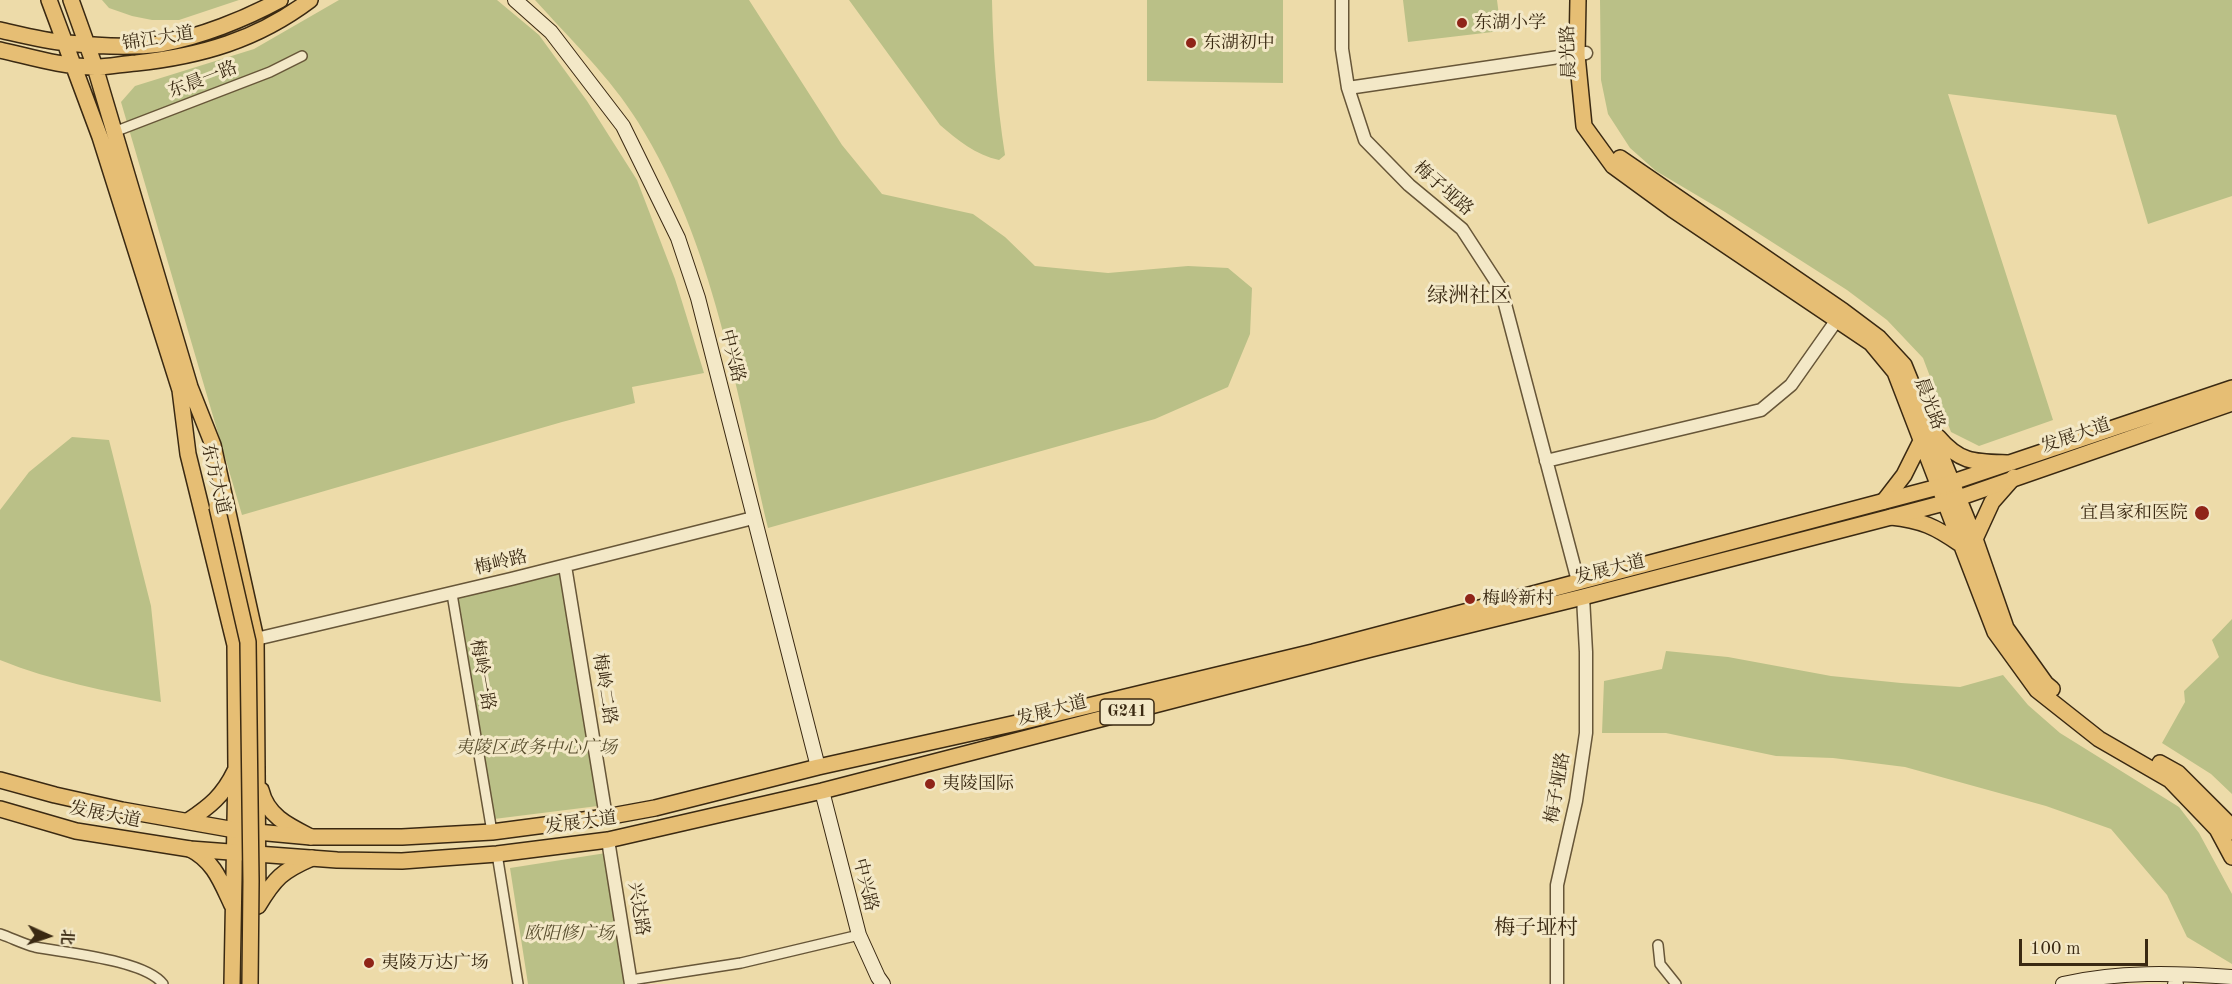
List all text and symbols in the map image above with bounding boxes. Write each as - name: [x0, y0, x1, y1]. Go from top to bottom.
- place label: 东湖小学: [1474, 12, 1546, 34]
- marker: 东湖小学: [1455, 16, 1469, 30]
- street label: 锦江大道: [121, 23, 195, 55]
- street label: 晨光路: [1557, 25, 1581, 79]
- place label: 东湖初中: [1203, 32, 1275, 54]
- marker: 东湖初中: [1184, 36, 1198, 50]
- street label: 东晨一路: [166, 57, 240, 103]
- street label: 梅子垭路: [1409, 157, 1477, 221]
- district label: 绿洲社区: [1427, 283, 1511, 309]
- street label: 中兴路: [715, 327, 749, 385]
- street label: 晨光路: [1909, 375, 1949, 433]
- street label: 发展大道: [2038, 414, 2114, 458]
- street label: 东方大道: [196, 441, 234, 517]
- place label: 宜昌家和医院: [2080, 502, 2188, 524]
- marker: 宜昌家和医院: [2193, 504, 2211, 522]
- street label: 梅岭路: [472, 546, 530, 580]
- street label: 发展大道: [1572, 551, 1648, 589]
- place label: 梅岭新村: [1482, 588, 1554, 610]
- marker: 梅岭新村: [1463, 592, 1477, 606]
- street label: 梅岭一路: [465, 638, 499, 712]
- street label: 梅岭二路: [588, 652, 620, 726]
- street label: 发展大道: [1014, 691, 1090, 731]
- road number: G241: [1100, 699, 1154, 725]
- park label: 夷陵区政务中心广场: [455, 737, 617, 759]
- street label: 梅子垭路: [1541, 751, 1575, 825]
- place label: 夷陵国际: [942, 773, 1014, 795]
- marker: 夷陵国际: [923, 777, 937, 791]
- street label: 发展大道: [68, 798, 142, 832]
- street label: 发展大道: [544, 807, 618, 839]
- street label: 中兴路: [848, 856, 882, 914]
- street label: 兴达路: [623, 881, 653, 937]
- north arrow: [18, 906, 78, 966]
- district label: 梅子垭村: [1494, 915, 1578, 941]
- park label: 欧阳修广场: [524, 923, 614, 945]
- scale bar: [2022, 927, 2151, 965]
- text: 北: [58, 929, 74, 945]
- text: 100 m: [2030, 940, 2081, 958]
- place label: 夷陵万达广场: [381, 952, 489, 974]
- marker: 夷陵万达广场: [362, 956, 376, 970]

